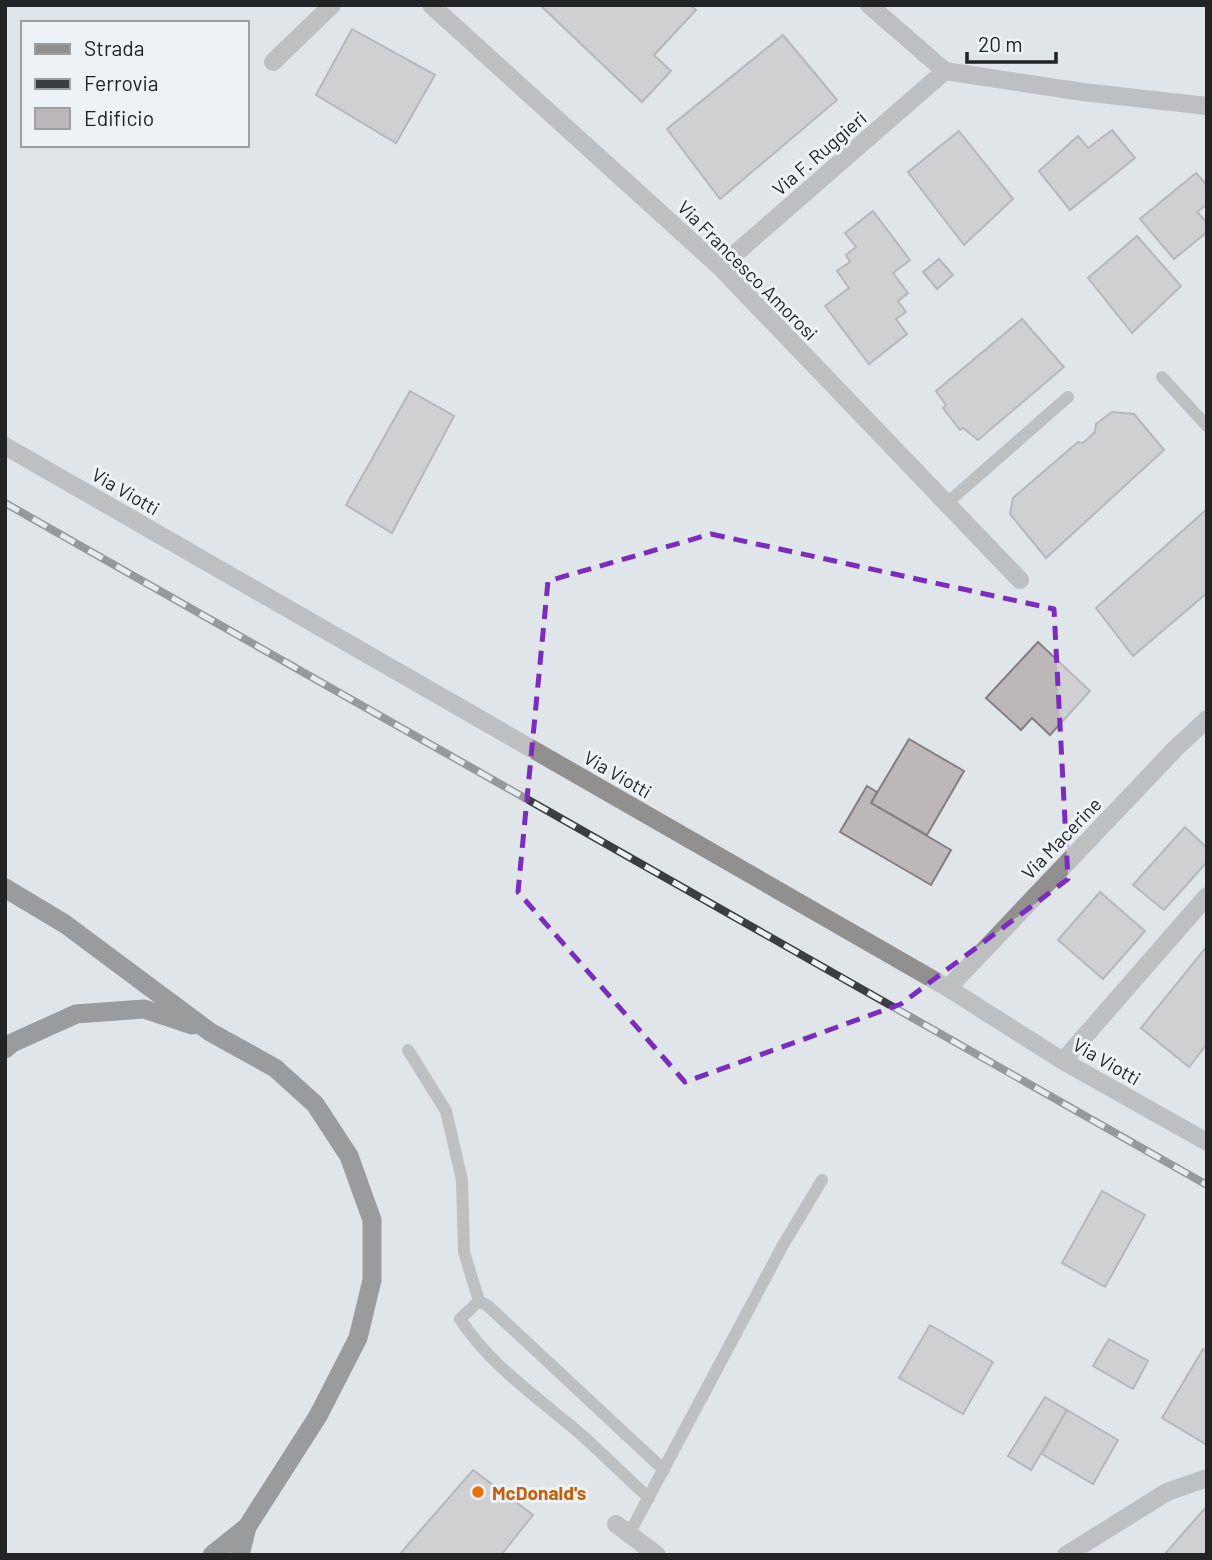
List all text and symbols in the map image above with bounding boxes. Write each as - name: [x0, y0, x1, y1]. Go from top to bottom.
- legend: [21, 21, 248, 147]
- scale bar: [967, 21, 1056, 65]
- text: 20 m: [978, 31, 1023, 56]
- text: Strada: [84, 35, 144, 60]
- text: Ferrovia: [84, 70, 159, 95]
- text: Edificio: [84, 105, 154, 130]
- street label: Via F. Ruggieri: [767, 106, 871, 200]
- street label: Via Francesco Amorosi: [673, 195, 823, 345]
- street label: Via Viotti: [88, 462, 164, 520]
- street label: Via Viotti: [580, 745, 656, 803]
- street label: Via Macerine: [1016, 792, 1106, 884]
- street label: Via Viotti: [1069, 1032, 1145, 1090]
- place label: McDonald's: [492, 1481, 586, 1504]
- marker: McDonald's: [470, 1484, 486, 1500]

